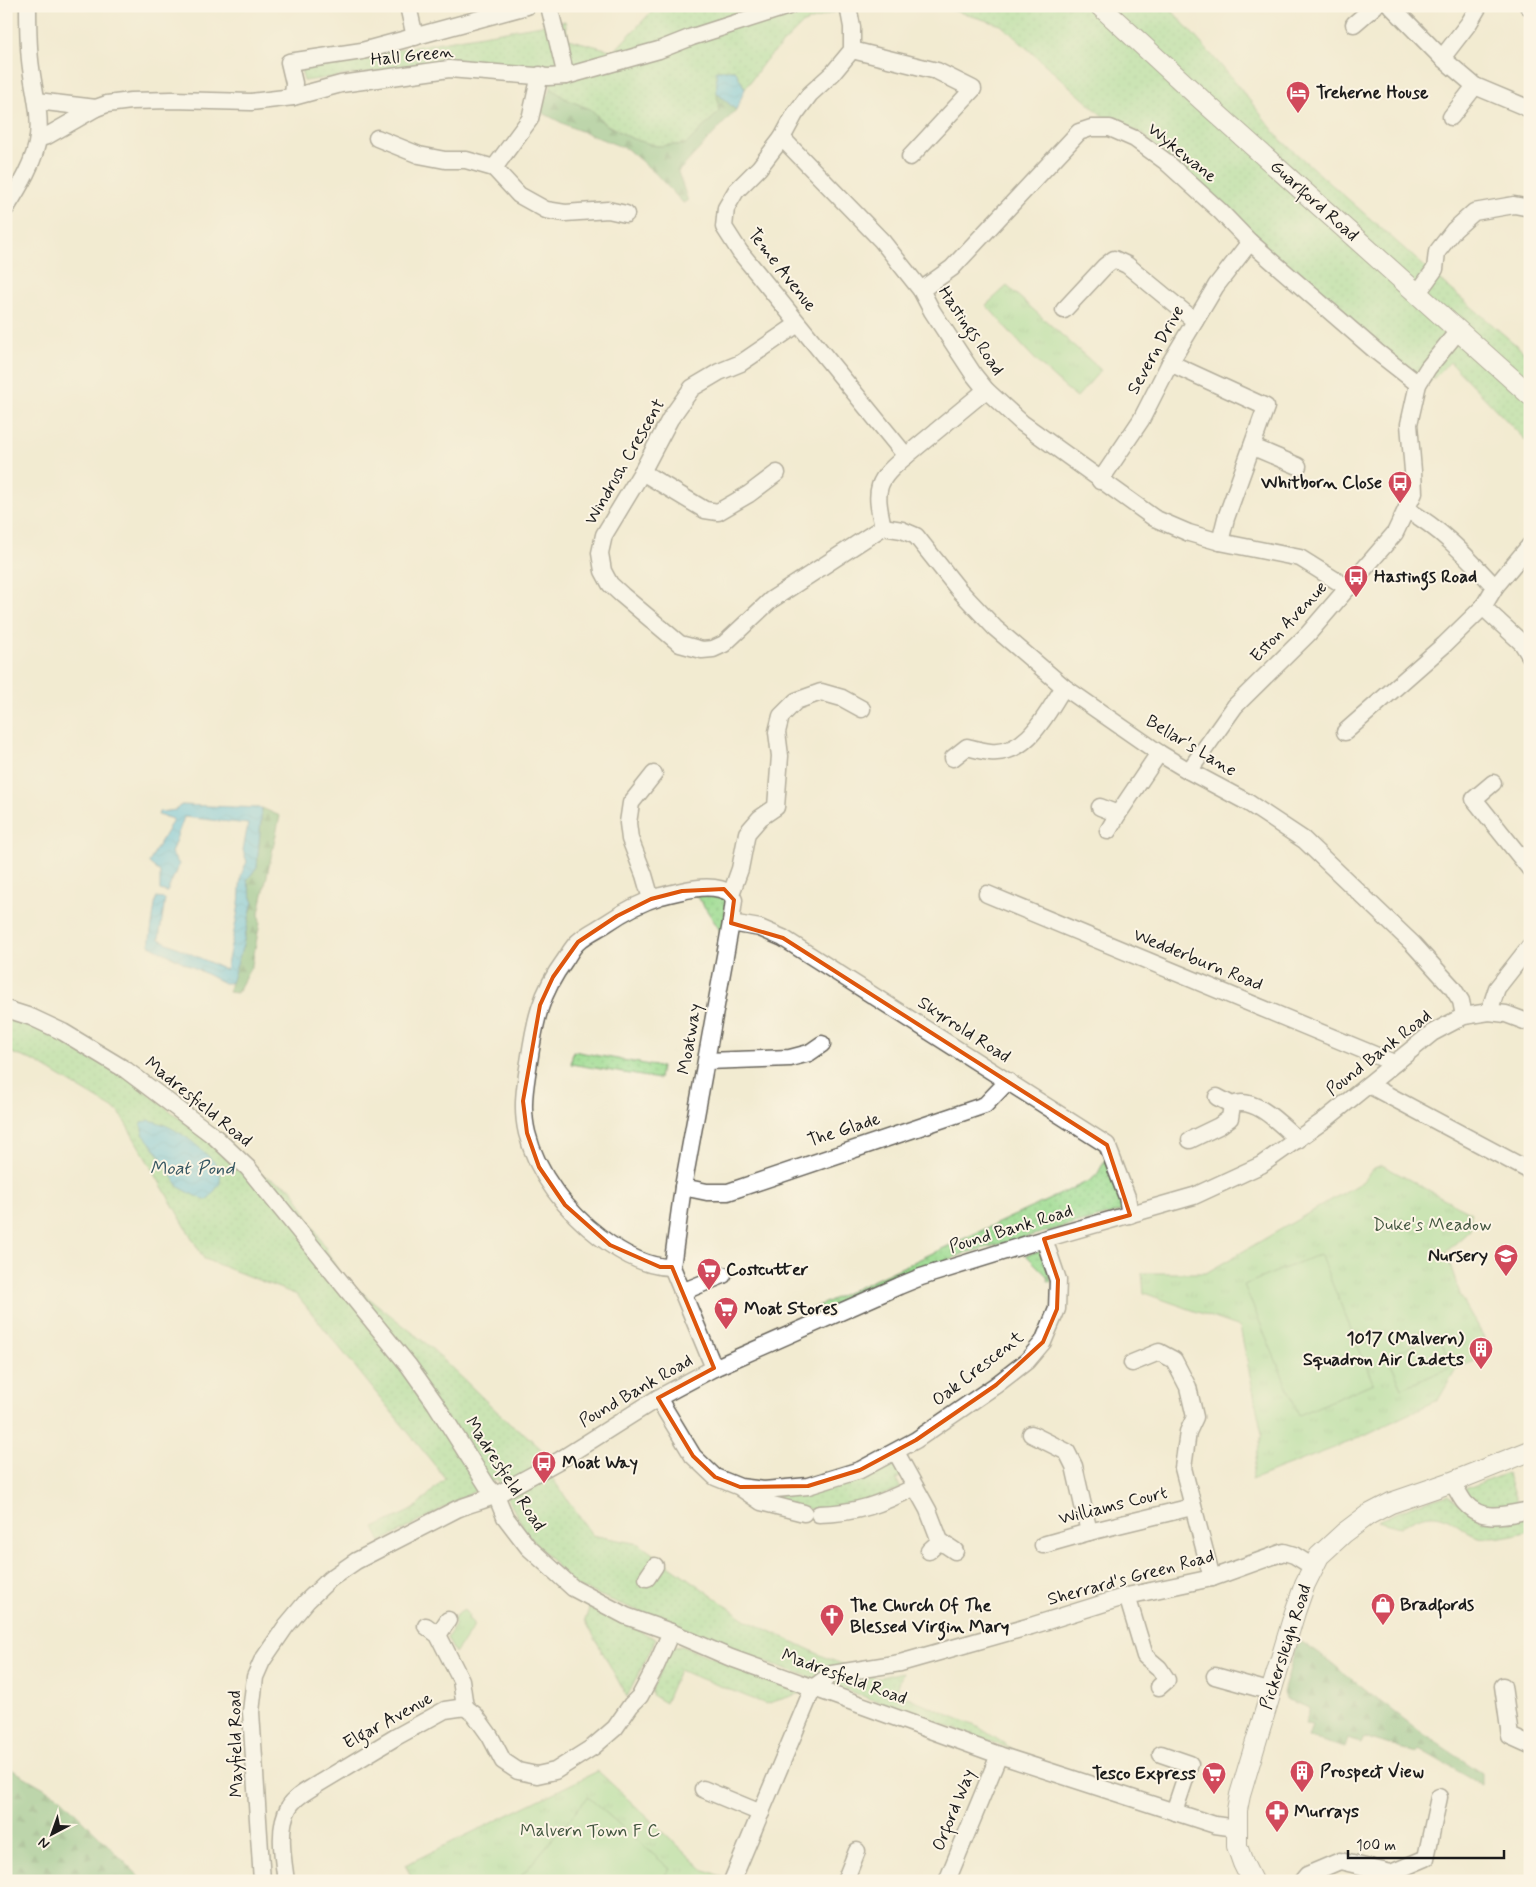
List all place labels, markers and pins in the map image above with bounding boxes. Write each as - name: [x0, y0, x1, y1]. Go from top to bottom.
- hotel icon: Treherne House: [1285, 80, 1311, 114]
- place label: Treherne House: [1316, 81, 1429, 105]
- bus stop icon: Whitborn Close: [1387, 470, 1413, 504]
- place label: Whitborn Close: [1260, 471, 1382, 495]
- bus stop icon: Hastings Road: [1343, 564, 1369, 598]
- place label: Hastings Road: [1374, 565, 1477, 591]
- school or university icon: Nursery: [1493, 1243, 1519, 1277]
- place label: Nursery: [1428, 1244, 1488, 1268]
- supermarket icon: Costcutter: [696, 1257, 722, 1291]
- place label: Costcutter: [726, 1258, 809, 1282]
- supermarket icon: Moat Stores: [713, 1296, 739, 1330]
- place label: Moat Stores: [744, 1297, 838, 1321]
- place label: 1017 (Malvern) Squadron Air Cadets: [1303, 1327, 1465, 1372]
- building icon: 1017 (Malvern) Squadron Air Cadets: [1468, 1336, 1494, 1370]
- bus stop icon: Moat Way: [531, 1450, 557, 1484]
- place label: Moat Way: [562, 1451, 638, 1475]
- shop icon: Bradfords: [1370, 1592, 1396, 1626]
- place label: Bradfords: [1400, 1593, 1474, 1619]
- place label: The Church Of The Blessed Virgin Mary: [850, 1594, 1009, 1641]
- church icon: The Church Of The Blessed Virgin Mary: [819, 1603, 845, 1637]
- building icon: Prospect View: [1289, 1759, 1315, 1793]
- place label: Prospect View: [1320, 1760, 1424, 1784]
- supermarket icon: Tesco Express: [1201, 1761, 1227, 1795]
- place label: Tesco Express: [1092, 1762, 1196, 1786]
- pharmacy icon: Murrays: [1264, 1799, 1290, 1833]
- place label: Murrays: [1294, 1800, 1359, 1824]

